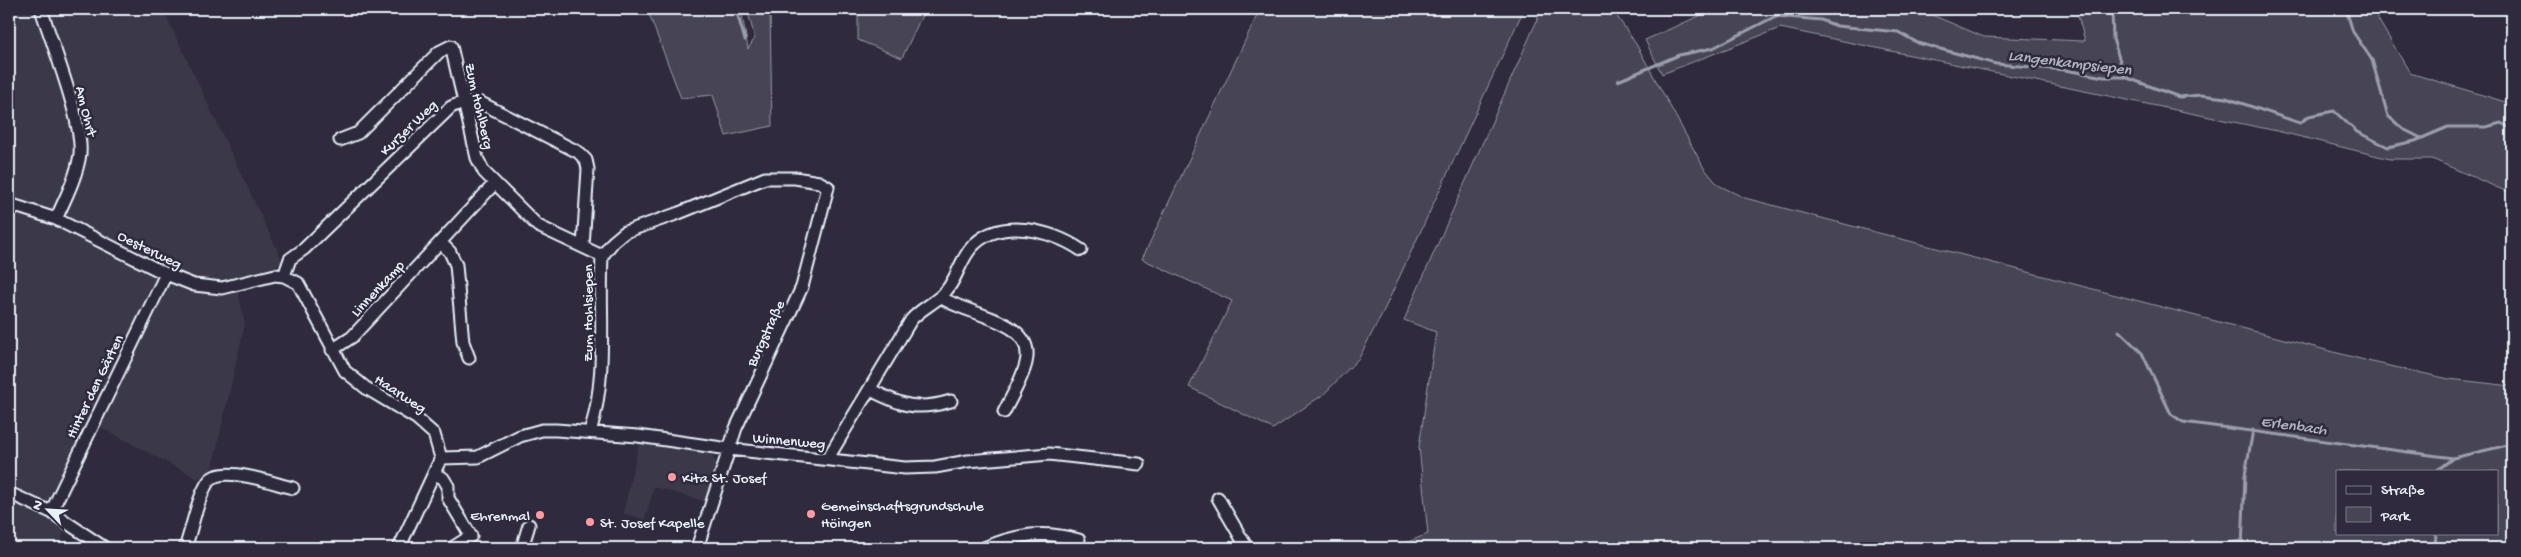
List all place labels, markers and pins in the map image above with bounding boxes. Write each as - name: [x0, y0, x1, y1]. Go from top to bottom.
- place label: Kita St. Josef: [682, 470, 768, 488]
- marker: Kita St. Josef: [666, 471, 678, 483]
- place label: Gemeinschaftsgrundschule Höingen: [821, 498, 984, 533]
- place label: Ehrenmal: [470, 508, 530, 526]
- marker: Gemeinschaftsgrundschule Höingen: [805, 508, 817, 520]
- marker: Ehrenmal: [534, 509, 546, 521]
- place label: St. Josef Kapelle: [600, 515, 705, 533]
- marker: St. Josef Kapelle: [584, 516, 596, 528]

